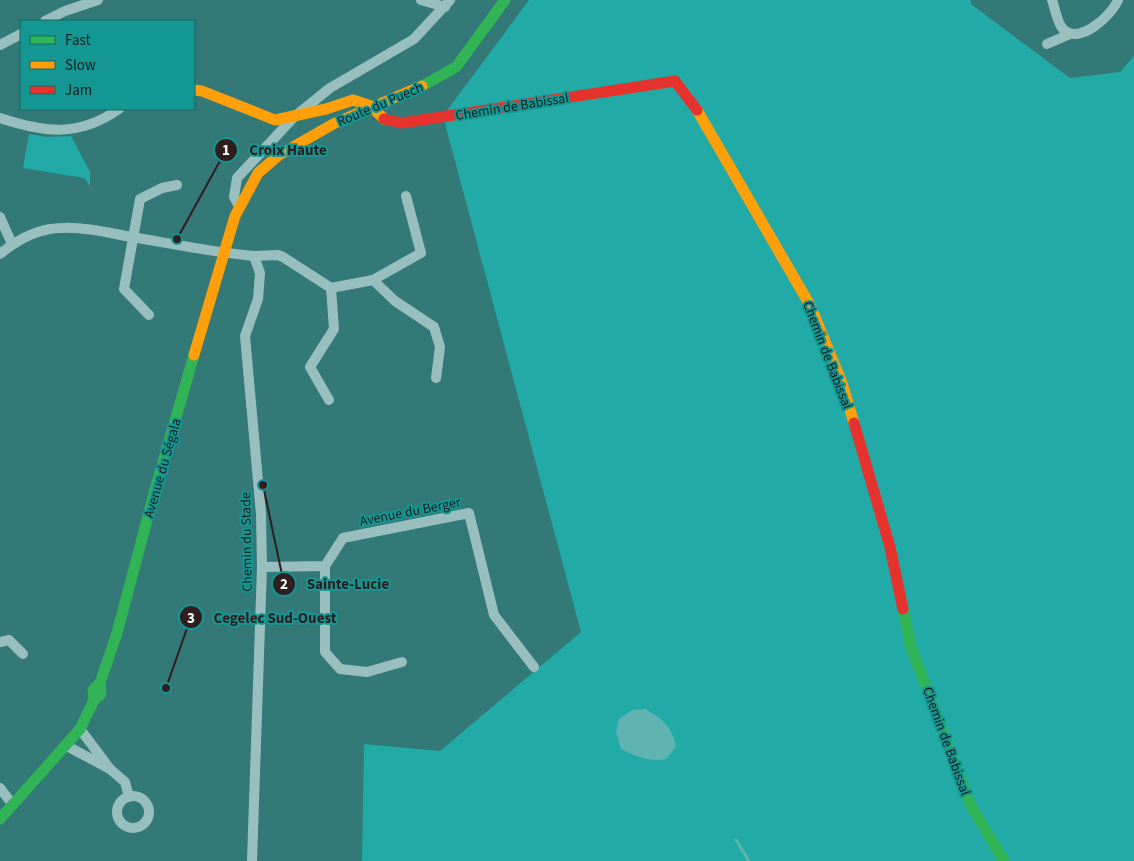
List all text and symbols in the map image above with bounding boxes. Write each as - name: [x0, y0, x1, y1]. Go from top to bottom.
- legend: [20, 20, 195, 110]
- text: Fast: [65, 30, 91, 51]
- text: Slow: [65, 55, 96, 76]
- street label: Route du Puech: [334, 78, 427, 132]
- text: Jam: [65, 80, 92, 101]
- street label: Chemin de Babissal: [454, 88, 571, 126]
- callout: Croix Haute: [214, 135, 336, 165]
- text: 1: [222, 140, 230, 161]
- text: Croix Haute: [249, 140, 327, 161]
- street label: Chemin de Babissal: [797, 298, 857, 413]
- street label: Avenue du Ségala: [139, 416, 187, 521]
- street label: Chemin du Stade: [236, 492, 258, 592]
- street label: Avenue du Berger: [358, 492, 463, 532]
- callout: Sainte-Lucie: [271, 569, 399, 599]
- text: 2: [280, 574, 288, 595]
- text: Sainte-Lucie: [307, 574, 389, 595]
- callout: Cegelec Sud-Ouest: [179, 602, 347, 632]
- text: 3: [187, 608, 195, 629]
- text: Cegelec Sud-Ouest: [213, 608, 337, 629]
- street label: Chemin de Babissal: [917, 684, 975, 799]

